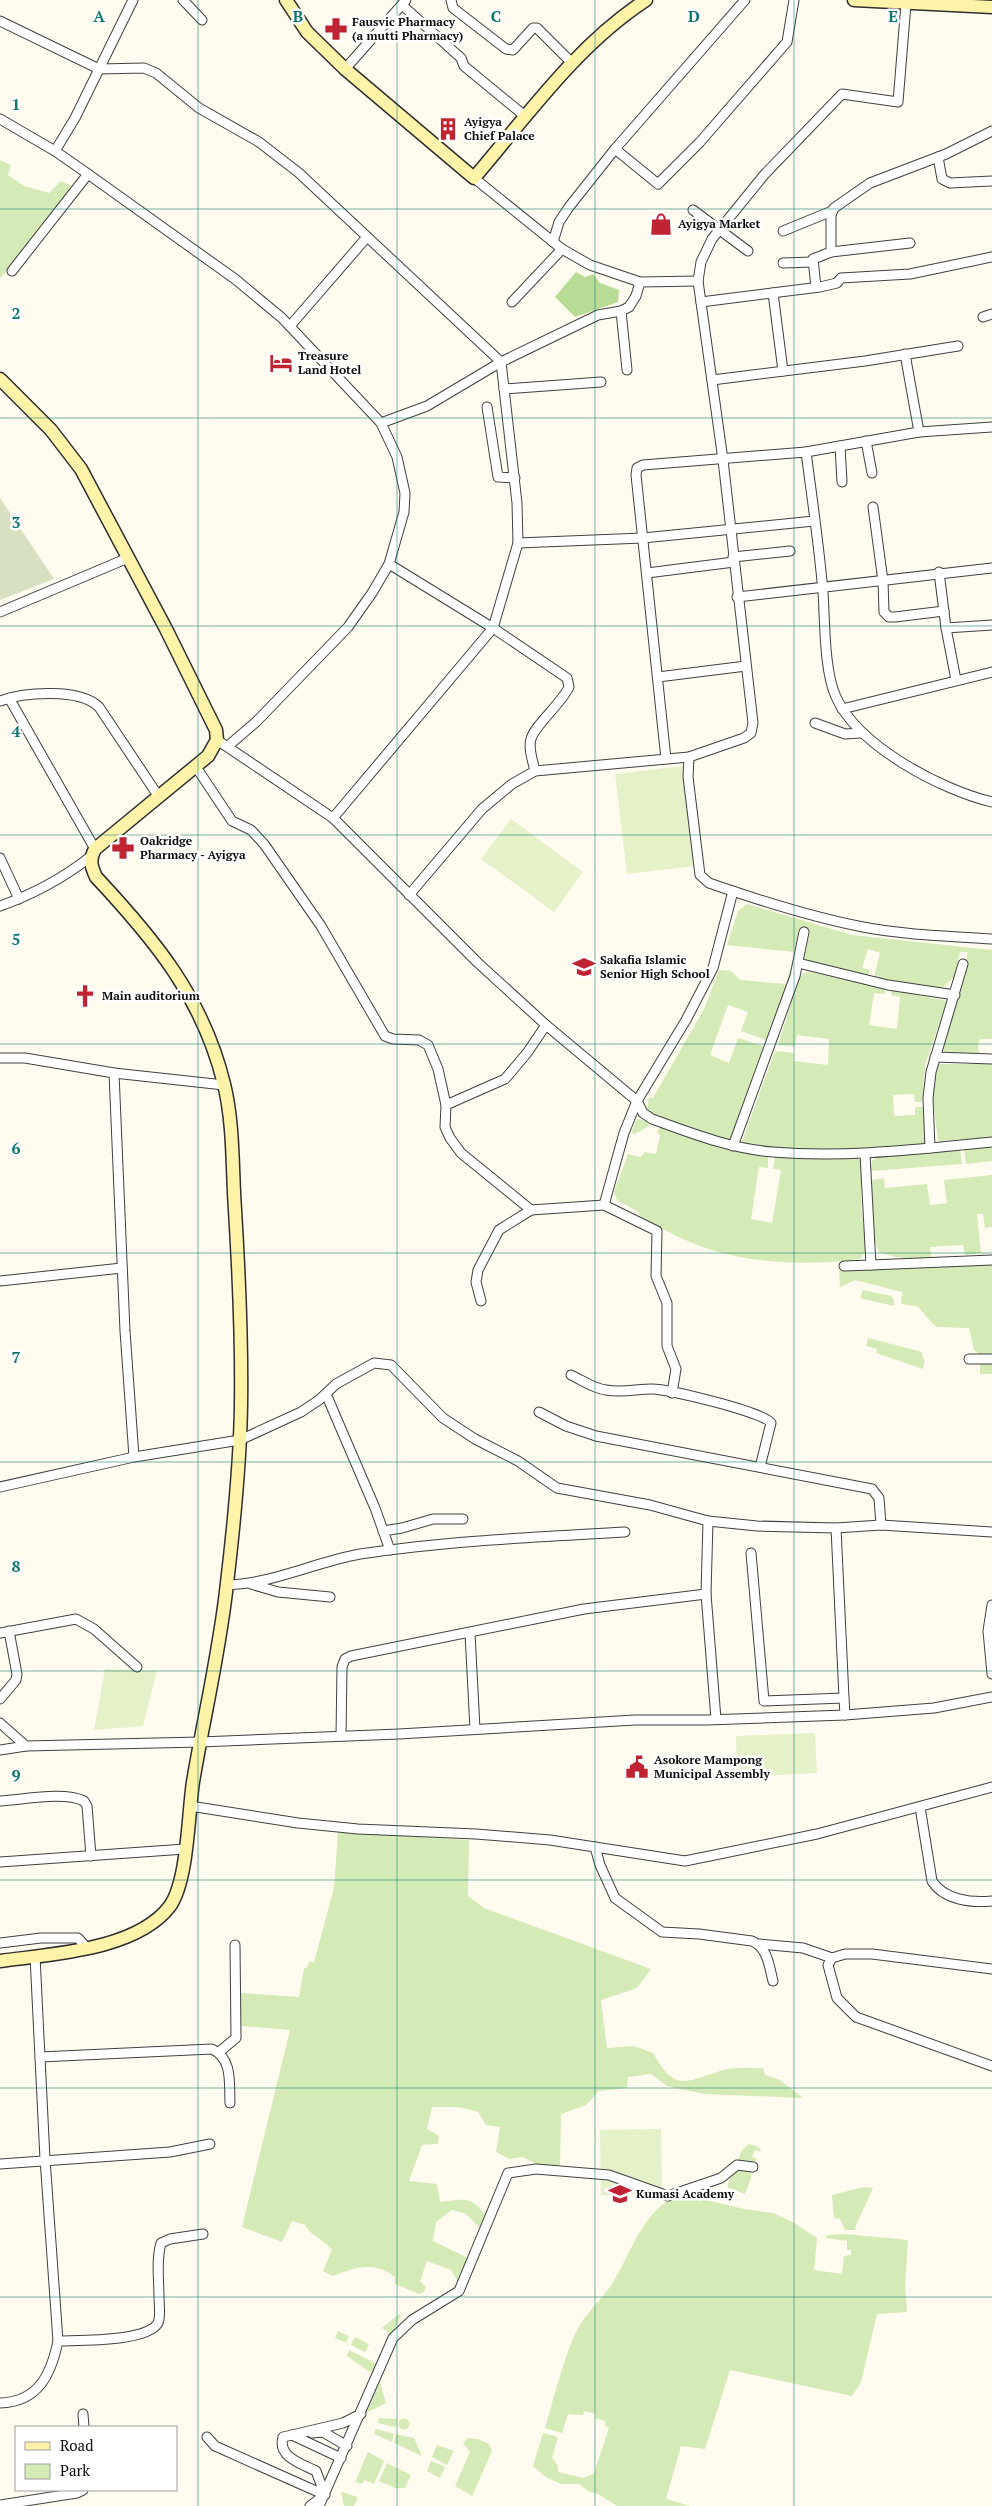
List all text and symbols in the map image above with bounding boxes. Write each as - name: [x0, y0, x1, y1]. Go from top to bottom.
- text: A: [93, 5, 105, 27]
- text: B: [293, 5, 303, 27]
- text: C: [491, 5, 501, 27]
- text: D: [688, 5, 700, 27]
- text: E: [888, 5, 898, 27]
- place label: Fausvic Pharmacy (a mutti Pharmacy): [352, 14, 463, 43]
- pharmacy icon: Fausvic Pharmacy (a mutti Pharmacy): [323, 16, 349, 42]
- text: 1: [11, 93, 21, 115]
- place label: Ayigya Chief Palace: [464, 114, 535, 143]
- building icon: Ayigya Chief Palace: [435, 116, 461, 142]
- shop icon: Ayigya Market: [648, 211, 674, 237]
- place label: Ayigya Market: [678, 216, 760, 231]
- text: 2: [11, 302, 21, 324]
- place label: Treasure Land Hotel: [298, 348, 361, 377]
- hotel icon: Treasure Land Hotel: [268, 350, 294, 376]
- text: 3: [11, 511, 21, 533]
- text: 4: [11, 720, 21, 742]
- place label: Oakridge Pharmacy - Ayigya: [140, 833, 246, 862]
- pharmacy icon: Oakridge Pharmacy - Ayigya: [110, 835, 136, 861]
- text: 5: [11, 928, 21, 950]
- place label: Sakafia Islamic Senior High School: [600, 952, 710, 981]
- school or university icon: Sakafia Islamic Senior High School: [571, 954, 597, 980]
- church icon: Main auditorium: [72, 983, 98, 1009]
- place label: Main auditorium: [102, 988, 200, 1003]
- text: 6: [11, 1137, 21, 1159]
- text: 7: [11, 1346, 21, 1368]
- text: 8: [11, 1555, 21, 1577]
- place label: Asokore Mampong Municipal Assembly: [654, 1752, 770, 1781]
- public building icon: Asokore Mampong Municipal Assembly: [624, 1754, 650, 1780]
- text: 9: [11, 1764, 21, 1786]
- school or university icon: Kumasi Academy: [607, 2181, 633, 2207]
- place label: Kumasi Academy: [636, 2186, 735, 2201]
- legend: [15, 2426, 178, 2491]
- text: Road: [60, 2435, 93, 2455]
- text: Park: [60, 2460, 90, 2480]

